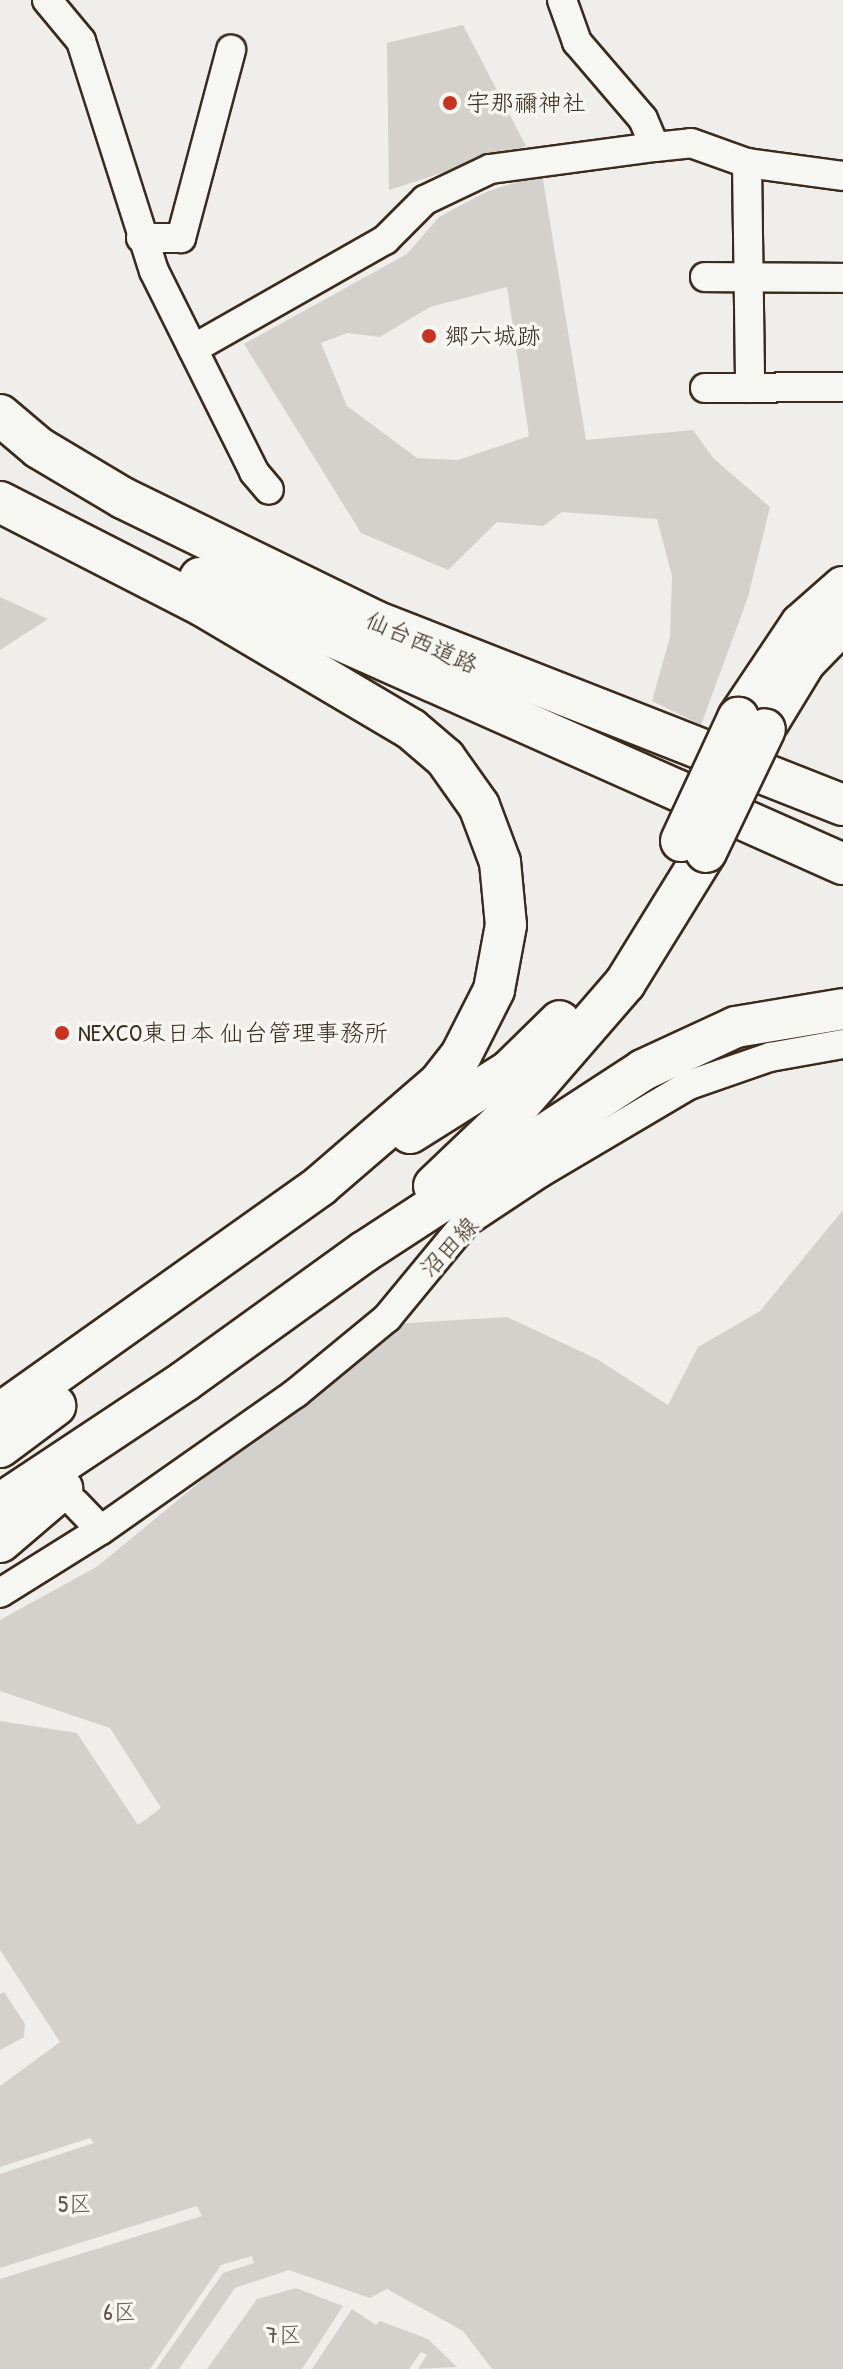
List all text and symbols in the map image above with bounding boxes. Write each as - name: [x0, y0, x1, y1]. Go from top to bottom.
- place label: 宇那禰神社: [466, 89, 586, 117]
- marker: 宇那禰神社: [441, 94, 459, 112]
- place label: 郷六城跡: [445, 322, 541, 350]
- marker: 郷六城跡: [420, 327, 438, 345]
- street label: 仙台西道路: [361, 604, 483, 680]
- place label: NEXCO東日本 仙台管理事務所: [78, 1019, 388, 1047]
- marker: NEXCO東日本 仙台管理事務所: [53, 1024, 71, 1042]
- street label: 沼田線: [414, 1211, 484, 1283]
- park label: 5区: [58, 2190, 92, 2218]
- park label: 6区: [103, 2298, 137, 2326]
- park label: 7区: [266, 2321, 302, 2349]

